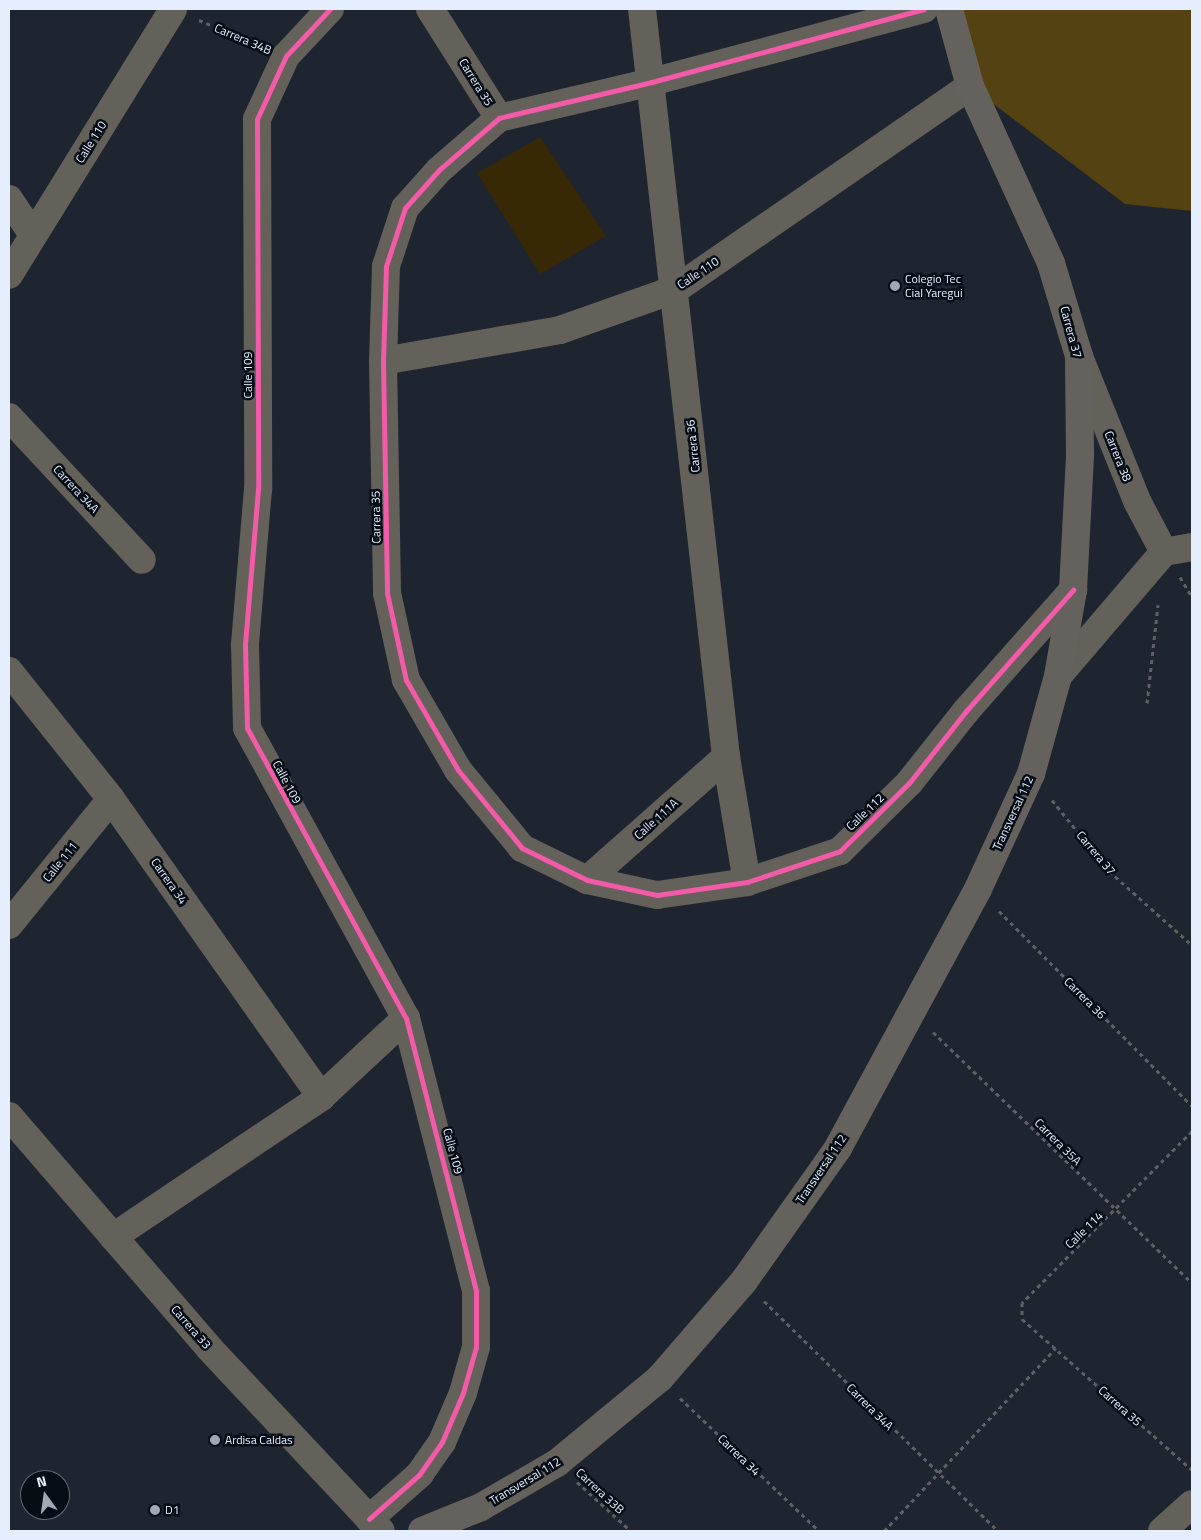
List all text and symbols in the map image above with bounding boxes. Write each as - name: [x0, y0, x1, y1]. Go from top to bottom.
- street label: Carrera 34B: [212, 21, 274, 57]
- street label: Carrera 35: [456, 56, 496, 108]
- street label: Calle 110: [72, 118, 110, 166]
- street label: Calle 110: [675, 254, 721, 292]
- place label: Colegio Tec Cial Yaregui: [905, 272, 963, 300]
- marker: Colegio Tec Cial Yaregui: [889, 280, 901, 292]
- street label: Carrera 37: [1057, 305, 1085, 359]
- street label: Calle 109: [241, 352, 255, 398]
- street label: Carrera 36: [683, 419, 703, 473]
- street label: Carrera 38: [1101, 429, 1135, 483]
- street label: Carrera 34A: [50, 462, 102, 516]
- street label: Carrera 35: [368, 490, 384, 544]
- street label: Calle 109: [270, 758, 304, 806]
- street label: Transversal 112: [989, 774, 1037, 852]
- street label: Calle 112: [843, 791, 887, 833]
- street label: Calle 111A: [631, 796, 681, 842]
- street label: Carrera 37: [1073, 828, 1119, 878]
- street label: Calle 111: [40, 839, 80, 885]
- street label: Carrera 34: [148, 855, 190, 907]
- street label: Carrera 36: [1061, 974, 1109, 1022]
- street label: Carrera 35A: [1032, 1116, 1084, 1168]
- street label: Calle 109: [440, 1126, 466, 1176]
- street label: Transversal 112: [793, 1132, 849, 1206]
- street label: Calle 114: [1062, 1209, 1106, 1251]
- street label: Carrera 33: [168, 1302, 214, 1352]
- street label: Carrera 34A: [844, 1381, 896, 1433]
- street label: Carrera 35: [1095, 1383, 1145, 1429]
- street label: Carrera 34: [715, 1431, 763, 1479]
- place label: Ardisa Caldas: [225, 1433, 293, 1447]
- marker: Ardisa Caldas: [209, 1434, 221, 1446]
- street label: Transversal 112: [487, 1454, 563, 1508]
- street label: Carrera 33B: [573, 1465, 627, 1517]
- north arrow: [20, 1470, 70, 1520]
- text: N: [34, 1470, 49, 1492]
- place label: D1: [165, 1503, 179, 1517]
- marker: D1: [149, 1504, 161, 1516]

